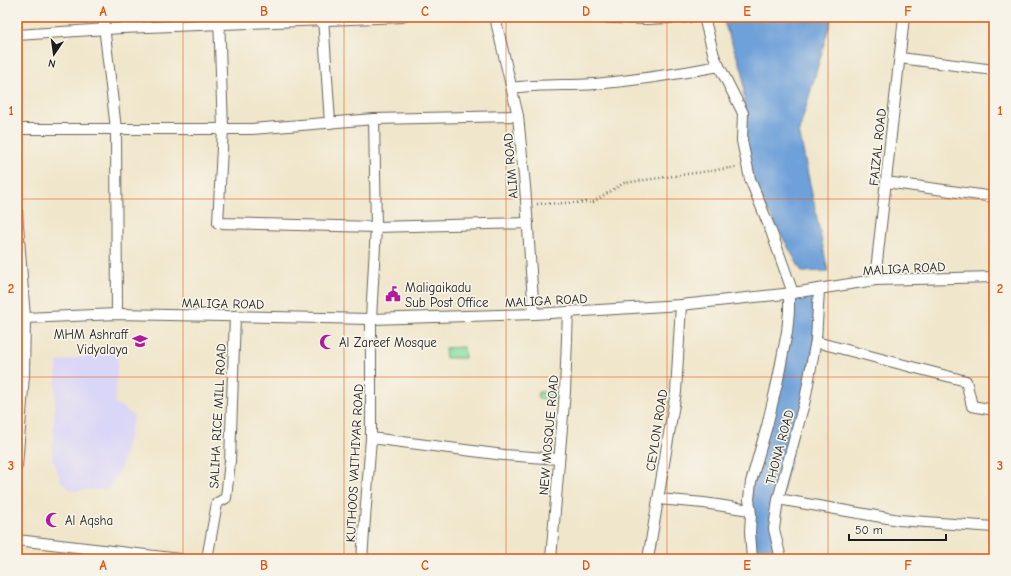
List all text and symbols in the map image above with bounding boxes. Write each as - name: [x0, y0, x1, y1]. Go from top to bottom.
- text: A: [99, 4, 107, 19]
- text: B: [260, 4, 268, 19]
- text: C: [421, 4, 429, 19]
- text: D: [582, 4, 590, 19]
- text: E: [743, 4, 751, 19]
- text: F: [904, 4, 912, 19]
- north arrow: [34, 34, 74, 74]
- text: N: [47, 56, 57, 70]
- text: 1: [8, 103, 14, 118]
- text: 1: [997, 103, 1003, 118]
- street label: FAIZAL ROAD: [866, 108, 889, 187]
- street label: ALIM ROAD: [500, 132, 521, 200]
- street label: MALIGA ROAD: [862, 259, 946, 278]
- place label: Maligaikadu Sub Post Office: [405, 280, 489, 310]
- text: 2: [8, 281, 14, 296]
- text: 2: [997, 281, 1003, 296]
- public building icon: Maligaikadu Sub Post Office: [384, 285, 402, 303]
- street label: MALIGA ROAD: [504, 291, 588, 310]
- street label: MALIGA ROAD: [182, 295, 264, 312]
- place label: MHM Ashraff Vidyalaya: [54, 327, 129, 357]
- school or university icon: MHM Ashraff Vidyalaya: [131, 332, 149, 350]
- mosque icon: Al Zareef Mosque: [318, 333, 336, 351]
- place label: Al Zareef Mosque: [339, 335, 437, 350]
- street label: SALIHA RICE MILL ROAD: [206, 343, 229, 489]
- street label: NEW MOSQUE ROAD: [536, 374, 561, 496]
- street label: KUTHOOS VAITHIYAR ROAD: [343, 383, 366, 543]
- street label: CEYLON ROAD: [643, 388, 670, 472]
- street label: THONA ROAD: [762, 408, 797, 486]
- text: 3: [8, 458, 14, 473]
- text: 3: [997, 458, 1003, 473]
- mosque icon: Al Aqsha: [44, 511, 62, 529]
- place label: Al Aqsha: [65, 513, 113, 528]
- scale bar: [849, 516, 946, 542]
- text: 50 m: [855, 523, 883, 537]
- text: A: [99, 558, 107, 573]
- text: B: [260, 558, 268, 573]
- text: C: [421, 558, 429, 573]
- text: D: [582, 558, 590, 573]
- text: E: [743, 558, 751, 573]
- text: F: [904, 558, 912, 573]

